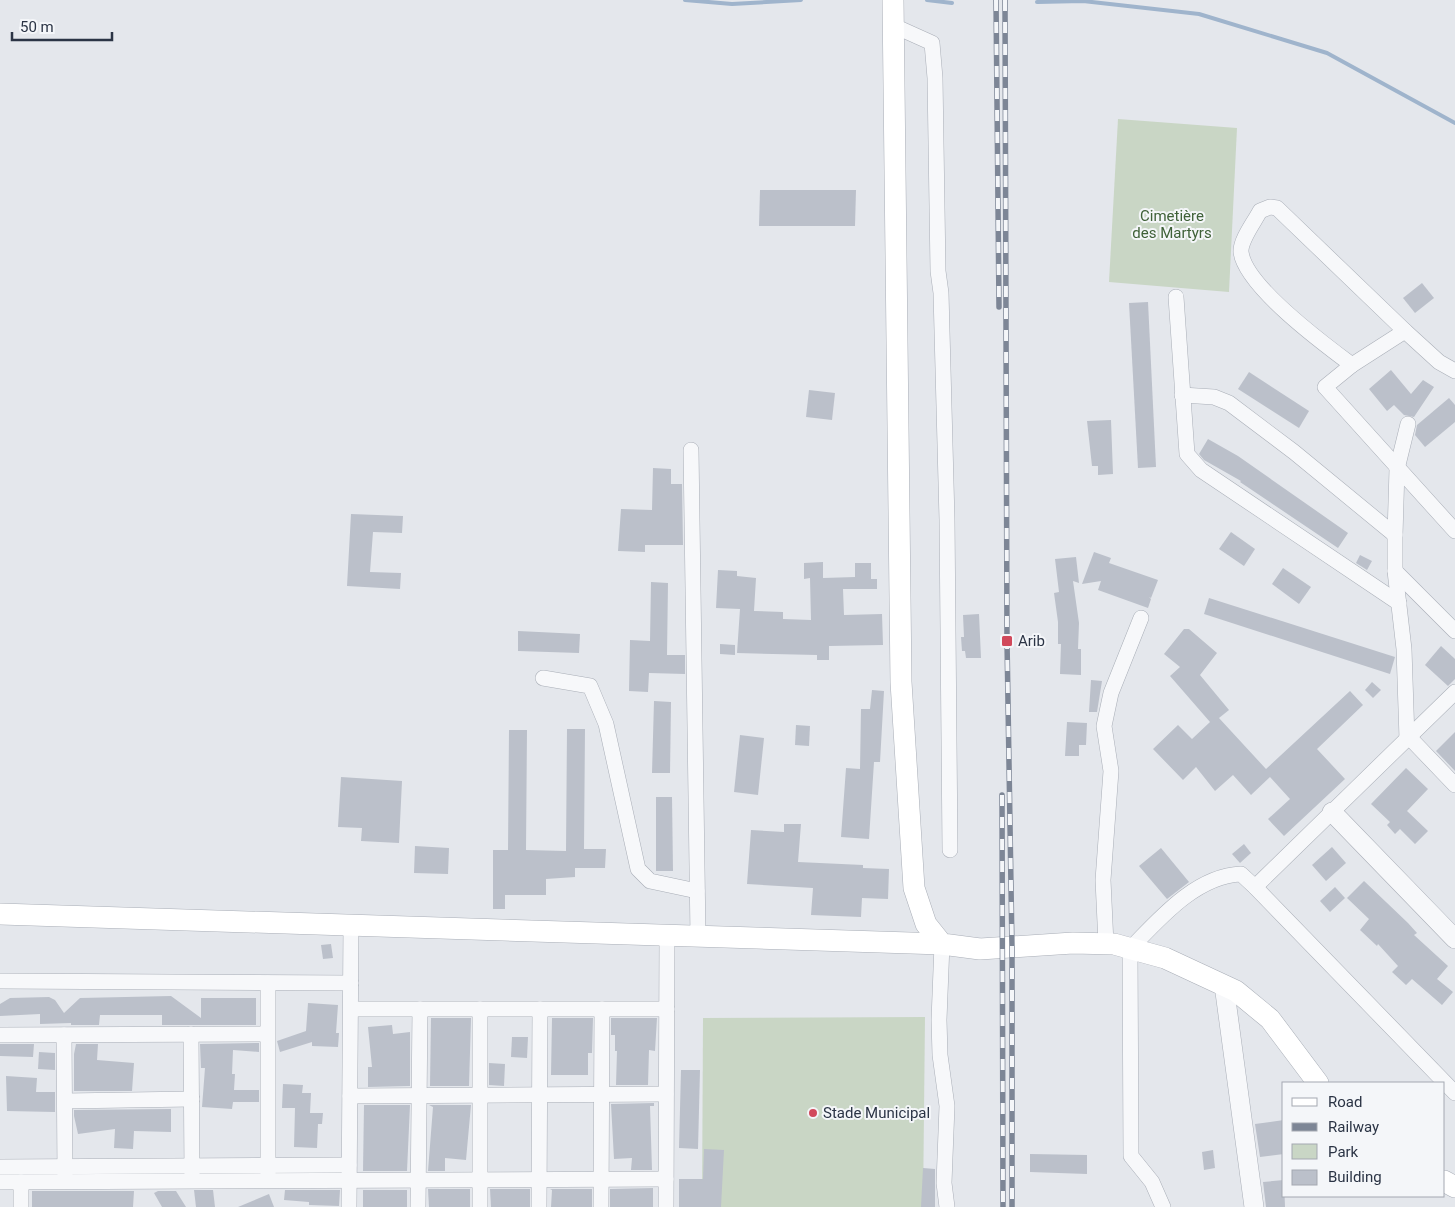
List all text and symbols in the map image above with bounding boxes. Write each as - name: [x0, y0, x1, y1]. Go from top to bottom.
- scale bar: [12, 10, 112, 42]
- text: 50 m: [20, 18, 54, 36]
- park label: Cimetière des Martyrs: [1132, 207, 1212, 242]
- place label: Arib: [1018, 632, 1045, 650]
- marker: Arib: [1000, 634, 1014, 648]
- legend: [1282, 1082, 1445, 1197]
- text: Road: [1328, 1093, 1362, 1111]
- place label: Stade Municipal: [823, 1104, 930, 1122]
- marker: Stade Municipal: [807, 1107, 819, 1119]
- text: Railway: [1328, 1118, 1379, 1136]
- text: Park: [1328, 1143, 1359, 1161]
- text: Building: [1328, 1168, 1382, 1186]

